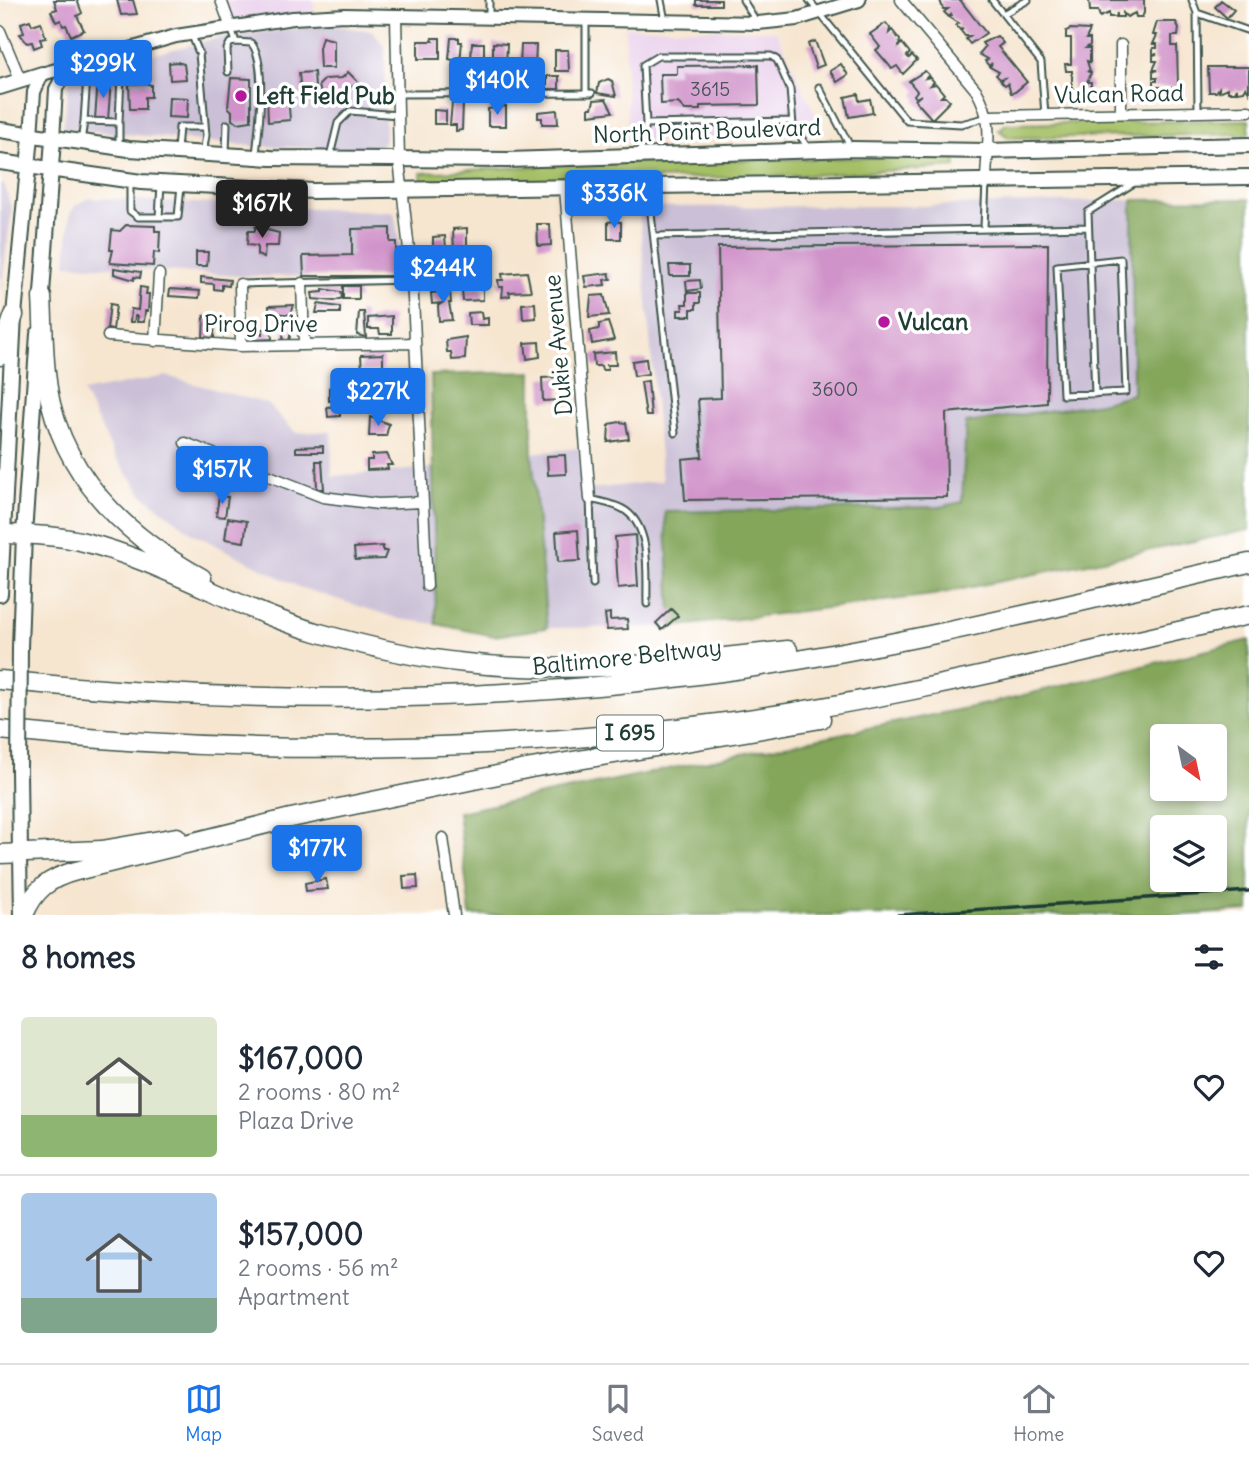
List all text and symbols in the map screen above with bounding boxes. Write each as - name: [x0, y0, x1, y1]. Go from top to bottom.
- pin: $299K: [54, 41, 152, 100]
- text: $299K: [70, 48, 136, 77]
- pin: $140K: [448, 58, 546, 117]
- text: $140K: [465, 65, 529, 94]
- house number: 3615: [690, 77, 730, 101]
- street label: Vulcan Road: [1054, 78, 1184, 109]
- place label: Left Field Pub: [255, 81, 395, 110]
- marker: Left Field Pub: [233, 88, 249, 104]
- street label: North Point Boulevard: [593, 112, 821, 149]
- pin: $336K: [565, 170, 663, 230]
- text: $336K: [581, 178, 647, 207]
- pin: $167K: [213, 180, 311, 240]
- text: $167K: [232, 188, 292, 217]
- pin: $244K: [394, 246, 492, 305]
- text: $244K: [410, 253, 476, 282]
- street label: Dukie Avenue: [537, 273, 578, 417]
- place label: Vulcan: [898, 307, 968, 336]
- street label: Pirog Drive: [204, 309, 318, 338]
- marker: Vulcan: [876, 314, 892, 330]
- pin: $227K: [329, 368, 427, 428]
- text: $227K: [346, 376, 410, 405]
- house number: 3600: [812, 377, 858, 401]
- pin: $157K: [173, 447, 271, 506]
- text: $157K: [192, 454, 252, 483]
- street label: Baltimore Beltway: [531, 632, 723, 681]
- road number: I 695: [597, 716, 663, 750]
- north arrow: [1150, 724, 1227, 802]
- map controls: [1150, 724, 1227, 892]
- button: layers: [1150, 815, 1227, 892]
- pin: $177K: [268, 826, 366, 885]
- text: $177K: [288, 833, 346, 862]
- text: 8 homes: [21, 938, 136, 976]
- icon: filters: [1190, 938, 1228, 976]
- text: $167,000: [238, 1039, 364, 1077]
- icon: home: [77, 1045, 161, 1129]
- icon: heart: [1190, 1068, 1228, 1106]
- text: 2 rooms · 80 m²: [238, 1077, 400, 1106]
- text: Plaza Drive: [238, 1106, 354, 1135]
- text: $157,000: [238, 1215, 364, 1253]
- icon: home: [77, 1221, 161, 1305]
- icon: heart: [1190, 1244, 1228, 1282]
- text: 2 rooms · 56 m²: [238, 1253, 399, 1282]
- text: Apartment: [238, 1282, 350, 1311]
- tab: Map: [185, 1380, 223, 1446]
- tab: Saved: [592, 1380, 644, 1446]
- tab: Home: [1013, 1380, 1064, 1446]

